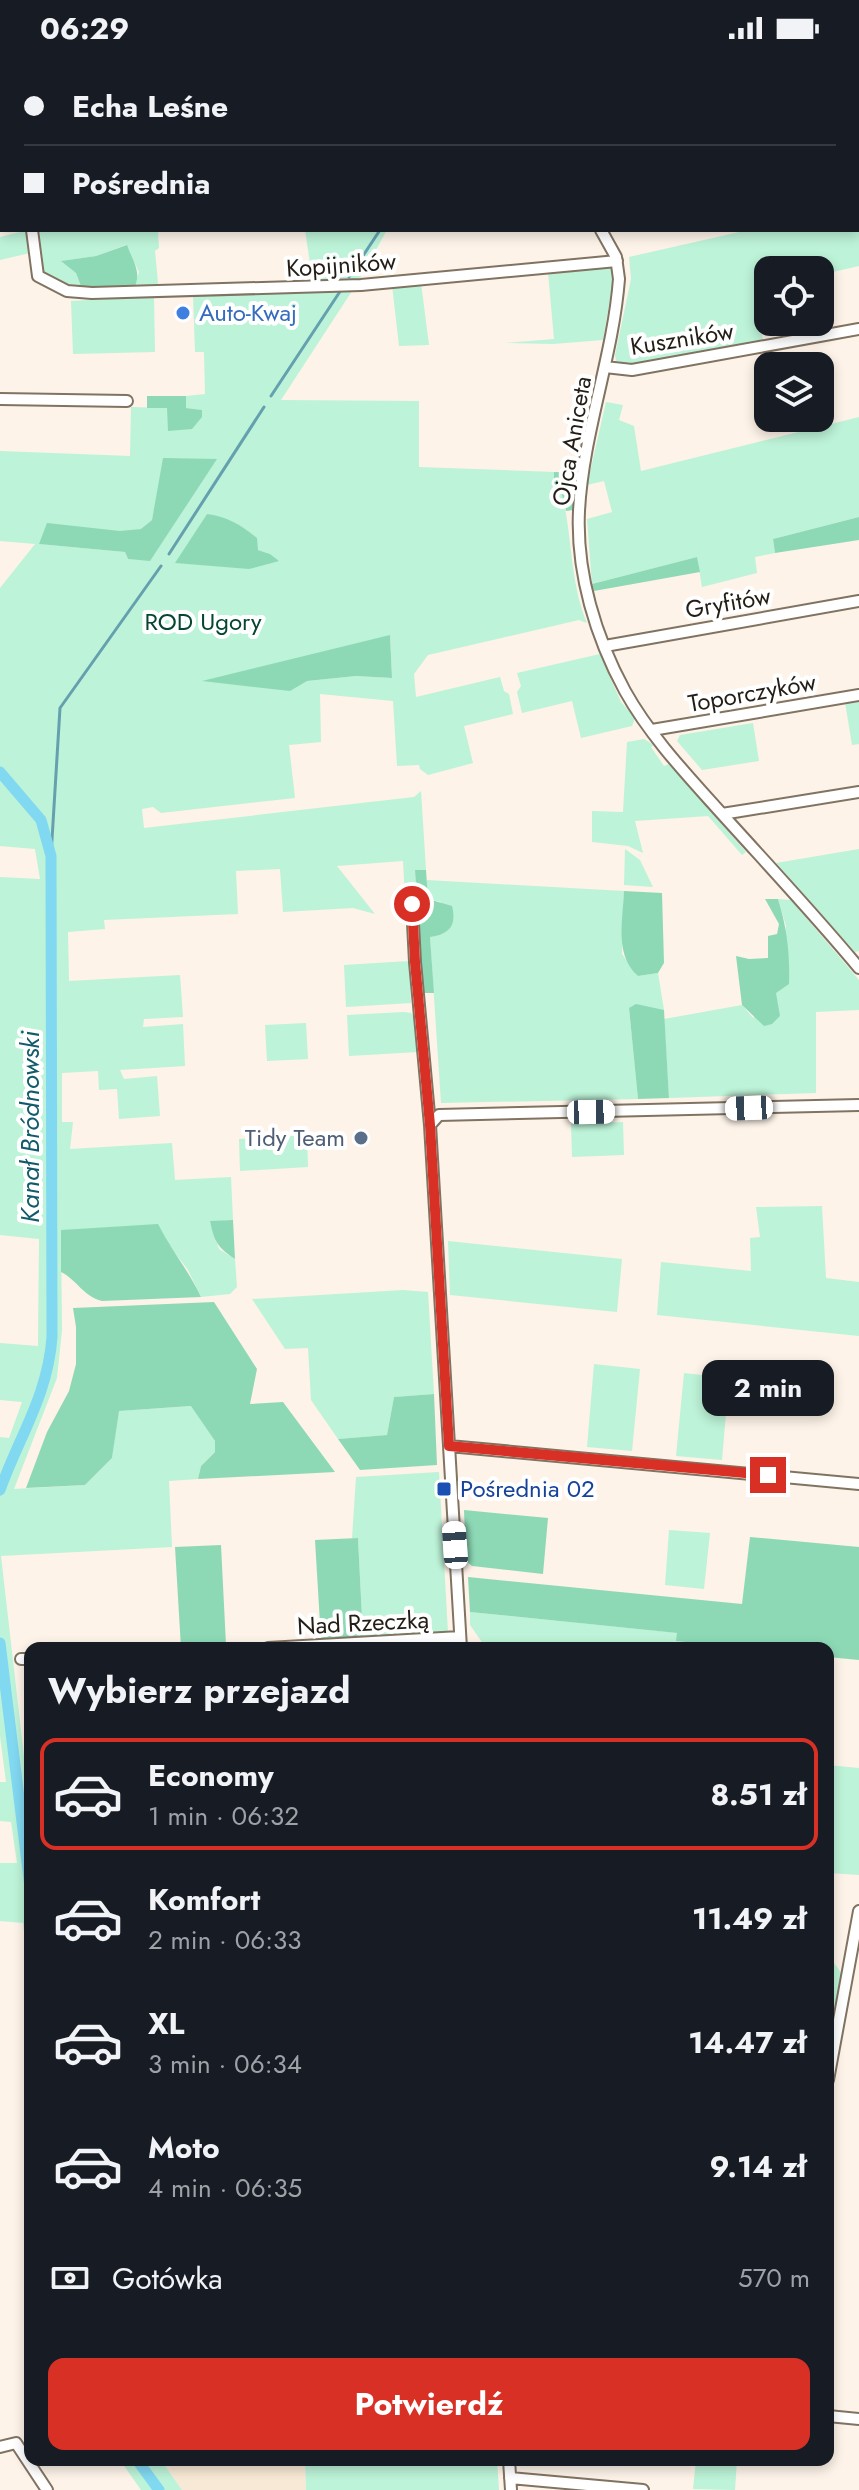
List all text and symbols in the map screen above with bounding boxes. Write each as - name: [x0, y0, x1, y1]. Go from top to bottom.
- text: 06:29: [40, 7, 129, 50]
- text: Echa Leśne: [72, 85, 228, 128]
- text: Pośrednia: [72, 162, 210, 205]
- street label: Kopijników: [285, 243, 398, 286]
- map controls: [754, 256, 834, 432]
- button: locate: [754, 256, 834, 336]
- place label: Auto-Kwaj: [199, 295, 297, 330]
- marker: Auto-Kwaj: [174, 304, 192, 322]
- street label: Kuszników: [628, 313, 737, 364]
- button: layers: [754, 352, 834, 432]
- street label: Ojca Aniceta: [543, 373, 600, 508]
- street label: Gryfitów: [683, 578, 774, 627]
- park label: ROD Ugory: [144, 604, 262, 639]
- street label: Toporczyków: [685, 664, 819, 721]
- route start: [394, 886, 430, 922]
- water label: Kanał Bródnowski: [11, 1031, 49, 1223]
- car: [725, 1095, 773, 1121]
- car: [567, 1100, 615, 1124]
- place label: Tidy Team: [245, 1120, 345, 1155]
- marker: Tidy Team: [352, 1129, 370, 1147]
- callout: 2 min: [702, 1359, 834, 1415]
- text: 2 min: [734, 1369, 802, 1407]
- route end: [750, 1457, 786, 1493]
- place label: Pośrednia 02: [460, 1471, 595, 1506]
- marker: Pośrednia 02: [435, 1480, 453, 1498]
- car: [441, 1520, 469, 1570]
- street label: Nad Rzeczką: [296, 1602, 430, 1643]
- text: Wybierz przejazd: [48, 1664, 351, 1716]
- text: Economy: [148, 1754, 274, 1797]
- icon: car: [52, 1758, 124, 1830]
- text: 8.51 zł: [711, 1773, 806, 1816]
- text: 1 min · 06:32: [148, 1797, 299, 1835]
- text: Komfort: [148, 1878, 260, 1921]
- icon: car: [52, 1882, 124, 1954]
- text: 11.49 zł: [692, 1897, 806, 1940]
- text: 2 min · 06:33: [148, 1921, 301, 1959]
- text: XL: [148, 2002, 184, 2045]
- icon: car: [52, 2006, 124, 2078]
- text: 14.47 zł: [688, 2021, 806, 2064]
- text: 3 min · 06:34: [148, 2045, 302, 2083]
- text: Moto: [148, 2126, 220, 2169]
- icon: car: [52, 2130, 124, 2202]
- text: 9.14 zł: [709, 2145, 806, 2188]
- text: 4 min · 06:35: [148, 2169, 302, 2207]
- icon: cash: [48, 2256, 92, 2300]
- text: Gotówka: [112, 2257, 223, 2300]
- text: 570 m: [738, 2259, 810, 2297]
- button: Potwierdź: [48, 2358, 810, 2450]

